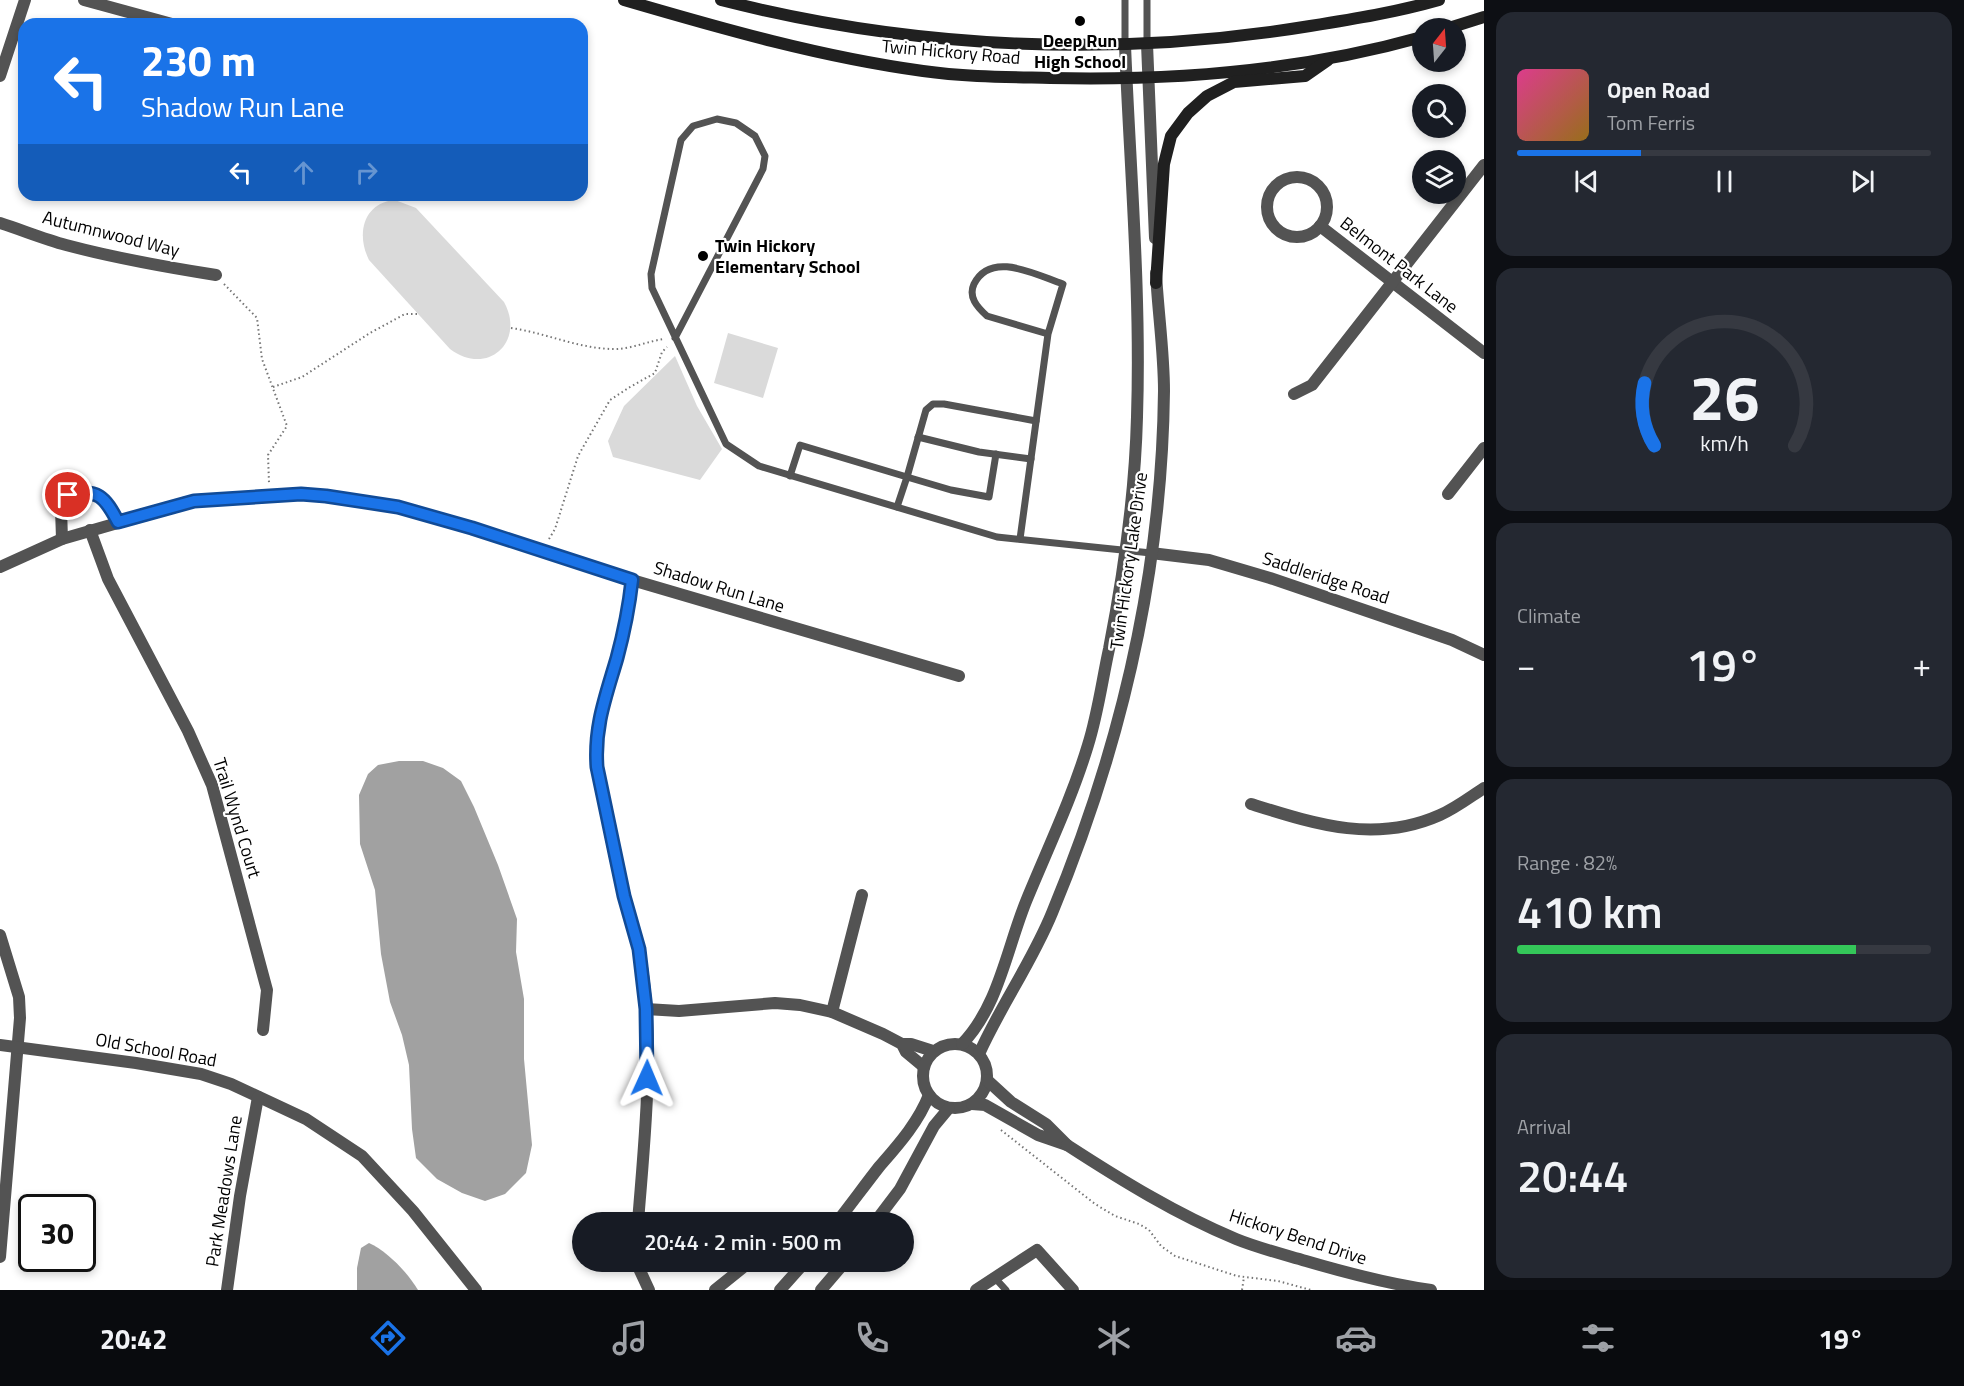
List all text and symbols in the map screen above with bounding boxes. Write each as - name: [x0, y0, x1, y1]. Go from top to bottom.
- marker: Deep Run High School: [1073, 14, 1087, 28]
- north arrow: [1412, 18, 1466, 72]
- map controls: [1412, 18, 1466, 204]
- place label: Deep Run High School: [1034, 27, 1126, 75]
- text: 230 m: [141, 28, 256, 92]
- street label: Twin Hickory Road: [881, 32, 1022, 71]
- icon: left: [42, 42, 120, 120]
- text: Open Road: [1607, 73, 1710, 107]
- button: search: [1412, 84, 1466, 138]
- text: Shadow Run Lane: [141, 86, 345, 127]
- text: Tom Ferris: [1607, 107, 1695, 138]
- button: layers: [1412, 150, 1466, 204]
- icon: left: [224, 156, 257, 189]
- icon: ahead: [287, 156, 320, 189]
- icon: right: [350, 156, 383, 189]
- icon: previous: [1570, 165, 1603, 198]
- icon: pause: [1708, 165, 1741, 198]
- icon: next: [1846, 165, 1879, 198]
- street label: Autumnwood Way: [40, 203, 183, 264]
- street label: Belmont Park Lane: [1334, 210, 1464, 319]
- place label: Twin Hickory Elementary School: [715, 232, 860, 280]
- marker: Twin Hickory Elementary School: [696, 249, 710, 263]
- text: 26: [1689, 350, 1759, 445]
- text: km/h: [1700, 428, 1748, 460]
- pin: [42, 469, 93, 520]
- street label: Twin Hickory Lake Drive: [1103, 471, 1154, 651]
- icon: arrive: [51, 478, 84, 511]
- street label: Saddleridge Road: [1259, 544, 1393, 611]
- street label: Shadow Run Lane: [650, 554, 788, 619]
- text: Climate: [1517, 600, 1581, 631]
- text: 19°: [1686, 630, 1762, 698]
- text: −: [1517, 640, 1535, 690]
- text: +: [1913, 640, 1931, 690]
- street label: Trail Wynd Court: [206, 754, 269, 882]
- text: Range · 82%: [1517, 847, 1617, 878]
- text: 410 km: [1517, 877, 1663, 945]
- street label: Old School Road: [93, 1026, 219, 1073]
- position arrow: [615, 1046, 679, 1110]
- text: Arrival: [1517, 1111, 1571, 1142]
- street label: Park Meadows Lane: [198, 1113, 249, 1269]
- text: 20:44: [1517, 1141, 1629, 1209]
- speed limit sign: 30: [18, 1194, 96, 1272]
- street label: Hickory Bend Drive: [1226, 1202, 1371, 1272]
- text: 20:44 · 2 min · 500 m: [644, 1225, 842, 1259]
- icon: directions: [367, 1317, 409, 1359]
- icon: music: [609, 1317, 651, 1359]
- icon: phone: [851, 1317, 893, 1359]
- icon: climate: [1093, 1317, 1135, 1359]
- icon: car: [1335, 1317, 1377, 1359]
- icon: filters: [1577, 1317, 1619, 1359]
- text: 20:42: [100, 1318, 167, 1359]
- text: 19°: [1819, 1318, 1864, 1359]

